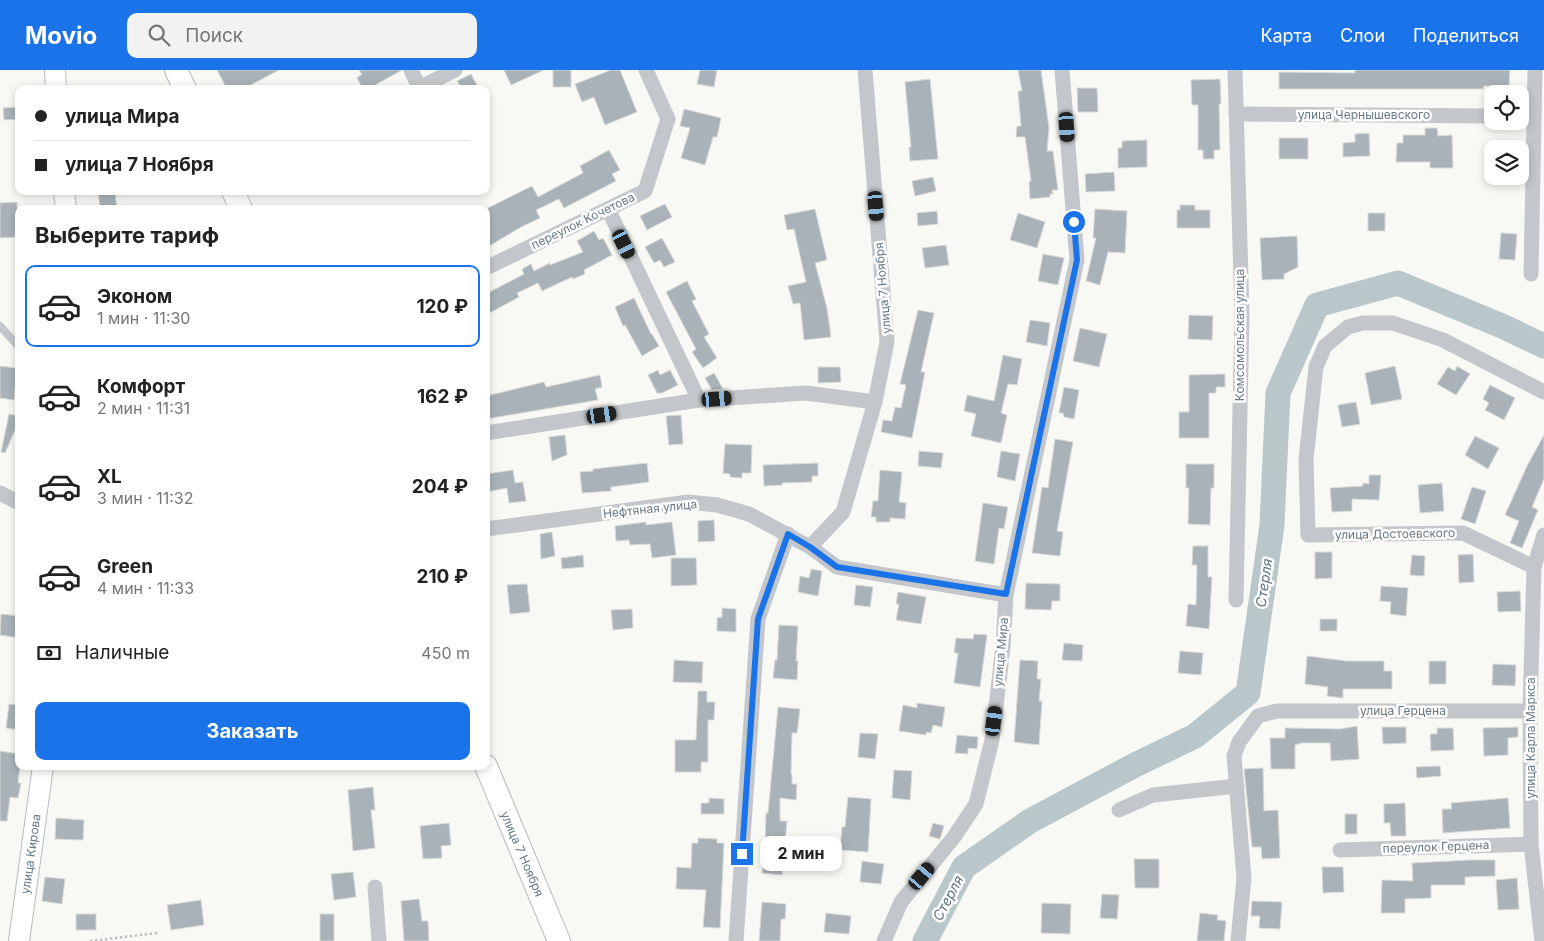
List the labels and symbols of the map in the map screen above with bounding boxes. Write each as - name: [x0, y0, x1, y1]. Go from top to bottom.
- street label: улица Чернышевского: [1298, 107, 1430, 122]
- car: [1058, 112, 1075, 142]
- street label: переулок Кочетова: [529, 189, 637, 252]
- car: [867, 190, 884, 222]
- route start: [1063, 211, 1085, 233]
- car: [610, 227, 637, 261]
- street label: улица 7 Ноября: [871, 242, 894, 334]
- street label: Комсомольская улица: [1232, 269, 1247, 401]
- car: [701, 390, 732, 408]
- car: [586, 405, 617, 425]
- street label: Нефтяная улица: [602, 496, 698, 521]
- street label: улица Достоевского: [1335, 525, 1455, 542]
- water label: Стерля: [1252, 557, 1275, 608]
- street label: улица Мира: [990, 617, 1011, 687]
- street label: улица Карла Маркса: [1523, 677, 1538, 799]
- street label: улица Герцена: [1360, 703, 1446, 718]
- car: [984, 705, 1003, 737]
- street label: улица 7 Ноября: [498, 809, 547, 899]
- street label: улица Кирова: [17, 813, 44, 895]
- callout: 2 мин: [760, 836, 842, 872]
- street label: переулок Герцена: [1382, 837, 1490, 856]
- route end: [731, 843, 753, 865]
- car: [906, 860, 937, 892]
- water label: Стерля: [929, 872, 967, 923]

